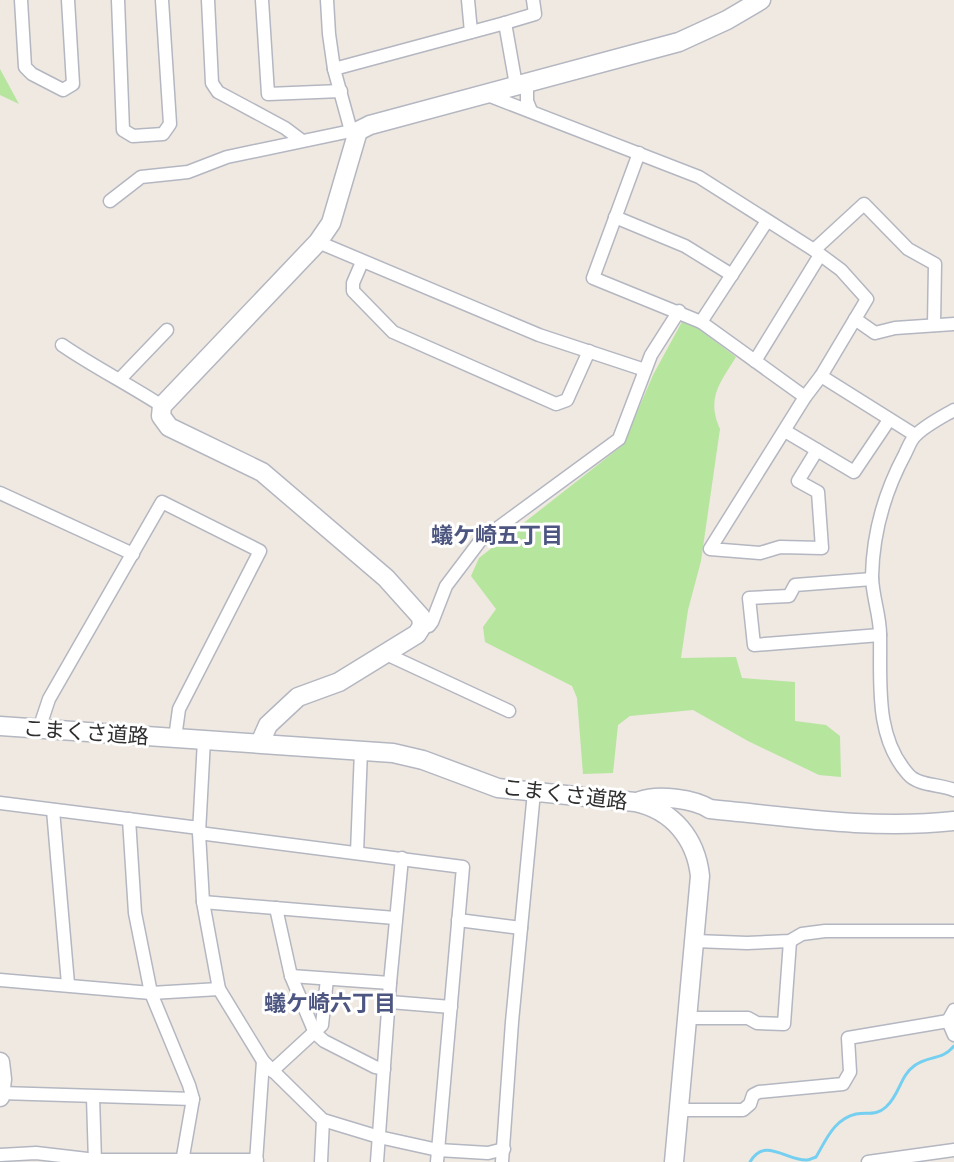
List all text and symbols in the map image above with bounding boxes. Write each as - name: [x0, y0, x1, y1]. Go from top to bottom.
- district label: 蟻ケ崎五丁目: [431, 521, 563, 549]
- street label: こまくさ道路: [22, 714, 150, 750]
- street label: こまくさ道路: [501, 773, 629, 815]
- district label: 蟻ケ崎六丁目: [264, 989, 396, 1017]

